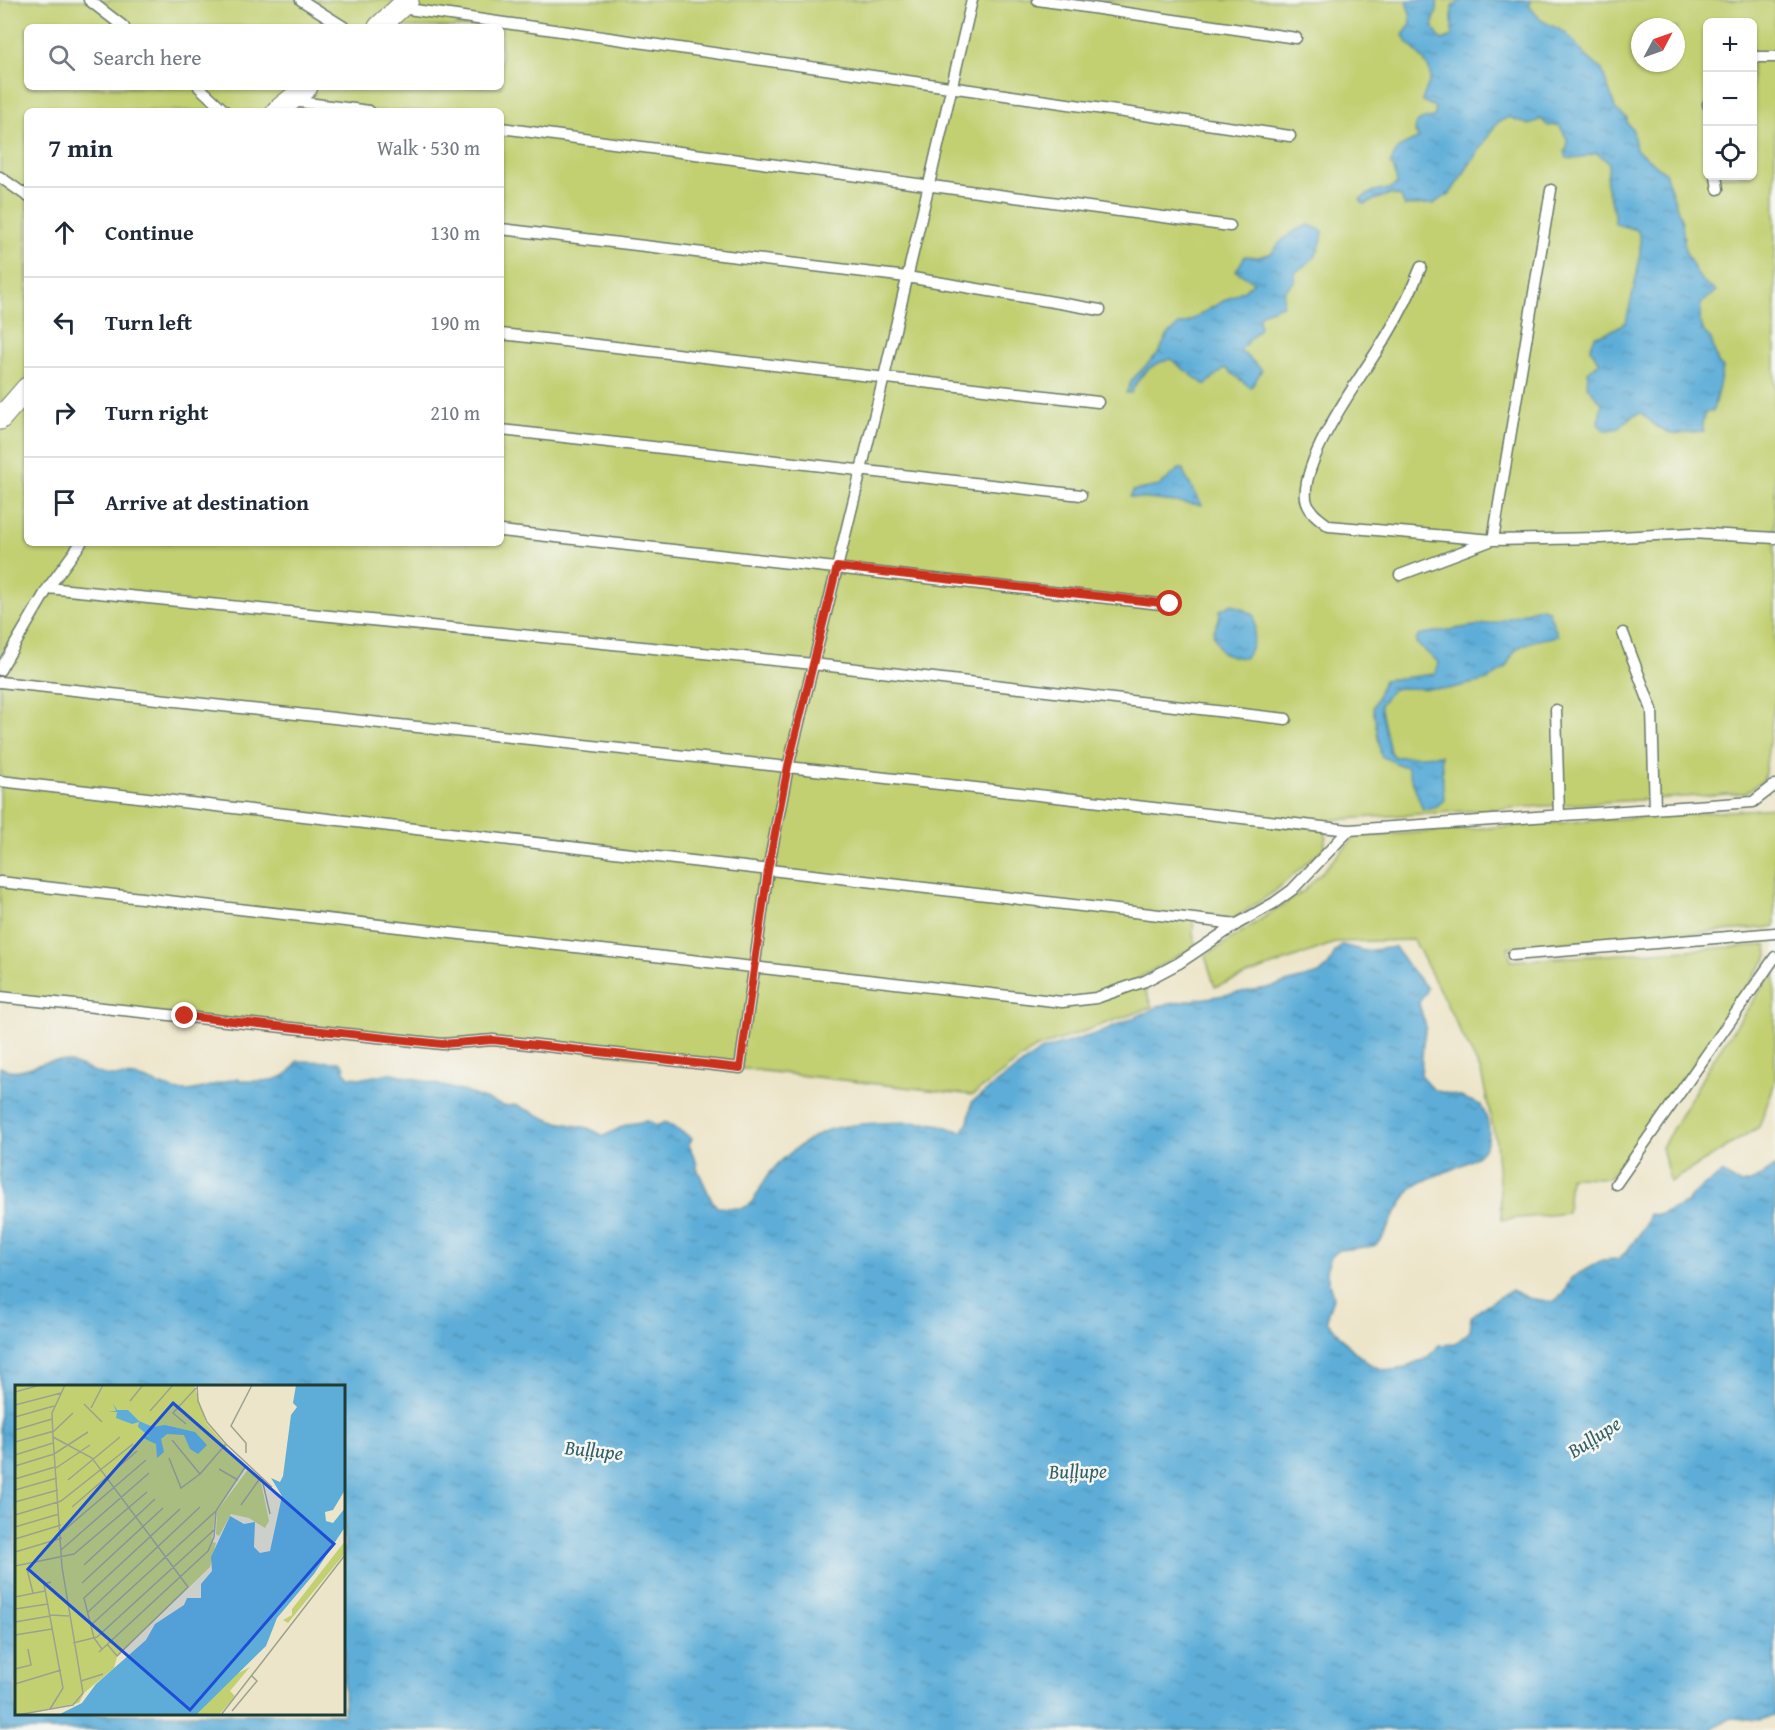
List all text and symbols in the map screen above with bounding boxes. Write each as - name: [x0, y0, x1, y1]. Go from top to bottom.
- north arrow: [1631, 18, 1685, 72]
- map controls: [1703, 18, 1757, 180]
- button: +: [1703, 18, 1757, 72]
- search box: [24, 24, 504, 90]
- icon: search: [45, 41, 78, 74]
- text: Search here: [93, 41, 202, 73]
- button: −: [1703, 72, 1757, 126]
- button: locate: [1703, 126, 1757, 180]
- text: 7 min: [48, 128, 113, 167]
- text: Walk · 530 m: [377, 133, 480, 162]
- icon: ahead: [48, 216, 81, 249]
- text: Continue: [105, 216, 194, 248]
- text: 130 m: [430, 218, 480, 247]
- icon: left: [48, 306, 81, 339]
- text: Turn left: [105, 306, 192, 338]
- text: 190 m: [430, 308, 480, 337]
- icon: right: [48, 396, 81, 429]
- text: Turn right: [105, 396, 208, 428]
- text: 210 m: [430, 398, 480, 427]
- icon: arrive: [48, 486, 81, 519]
- text: Arrive at destination: [105, 486, 309, 518]
- route start: [1156, 590, 1182, 616]
- route end: [171, 1002, 197, 1028]
- inset map: [15, 1385, 345, 1715]
- water label: Buļļupe: [1561, 1409, 1626, 1465]
- water label: Buļļupe: [563, 1432, 624, 1467]
- water label: Buļļupe: [1048, 1455, 1107, 1486]

